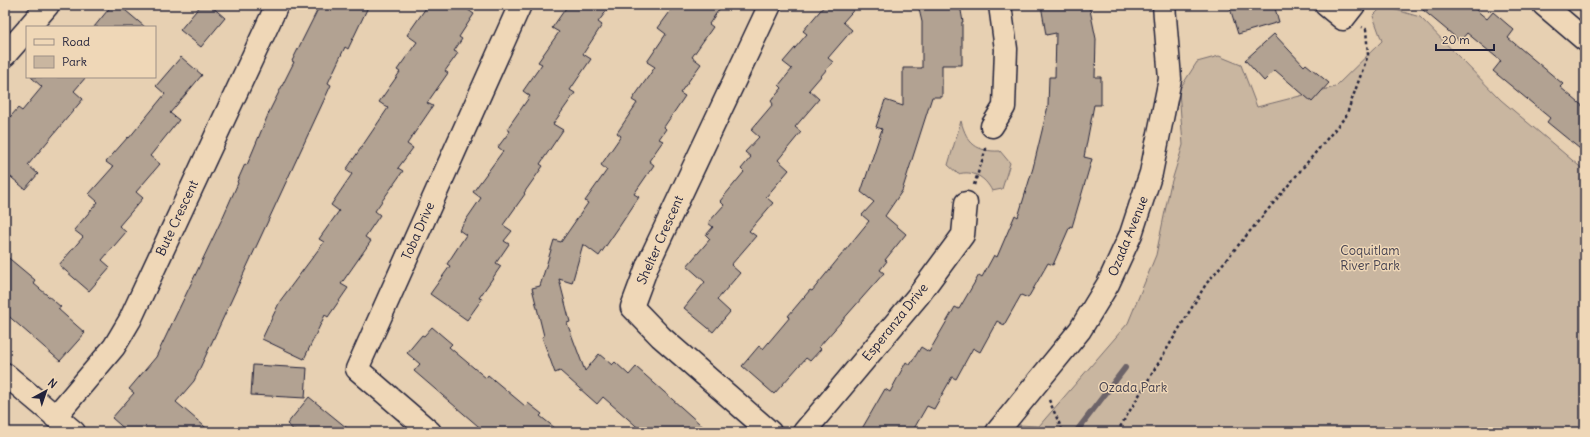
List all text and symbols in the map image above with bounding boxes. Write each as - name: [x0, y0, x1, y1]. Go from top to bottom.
- legend: [26, 26, 156, 78]
- scale bar: [1436, 26, 1494, 52]
- text: 20 m: [1442, 32, 1470, 47]
- text: Road: [62, 34, 90, 49]
- text: Park: [62, 54, 87, 69]
- street label: Bute Crescent: [152, 177, 202, 259]
- street label: Shelter Crescent: [633, 192, 687, 287]
- street label: Ozada Avenue: [1104, 193, 1152, 279]
- street label: Toba Drive: [398, 199, 438, 263]
- park label: Coquitlam River Park: [1340, 242, 1400, 274]
- street label: Esperanza Drive: [858, 280, 932, 364]
- north arrow: [26, 371, 66, 411]
- text: N: [45, 376, 60, 391]
- park label: Ozada Park: [1099, 379, 1168, 396]

